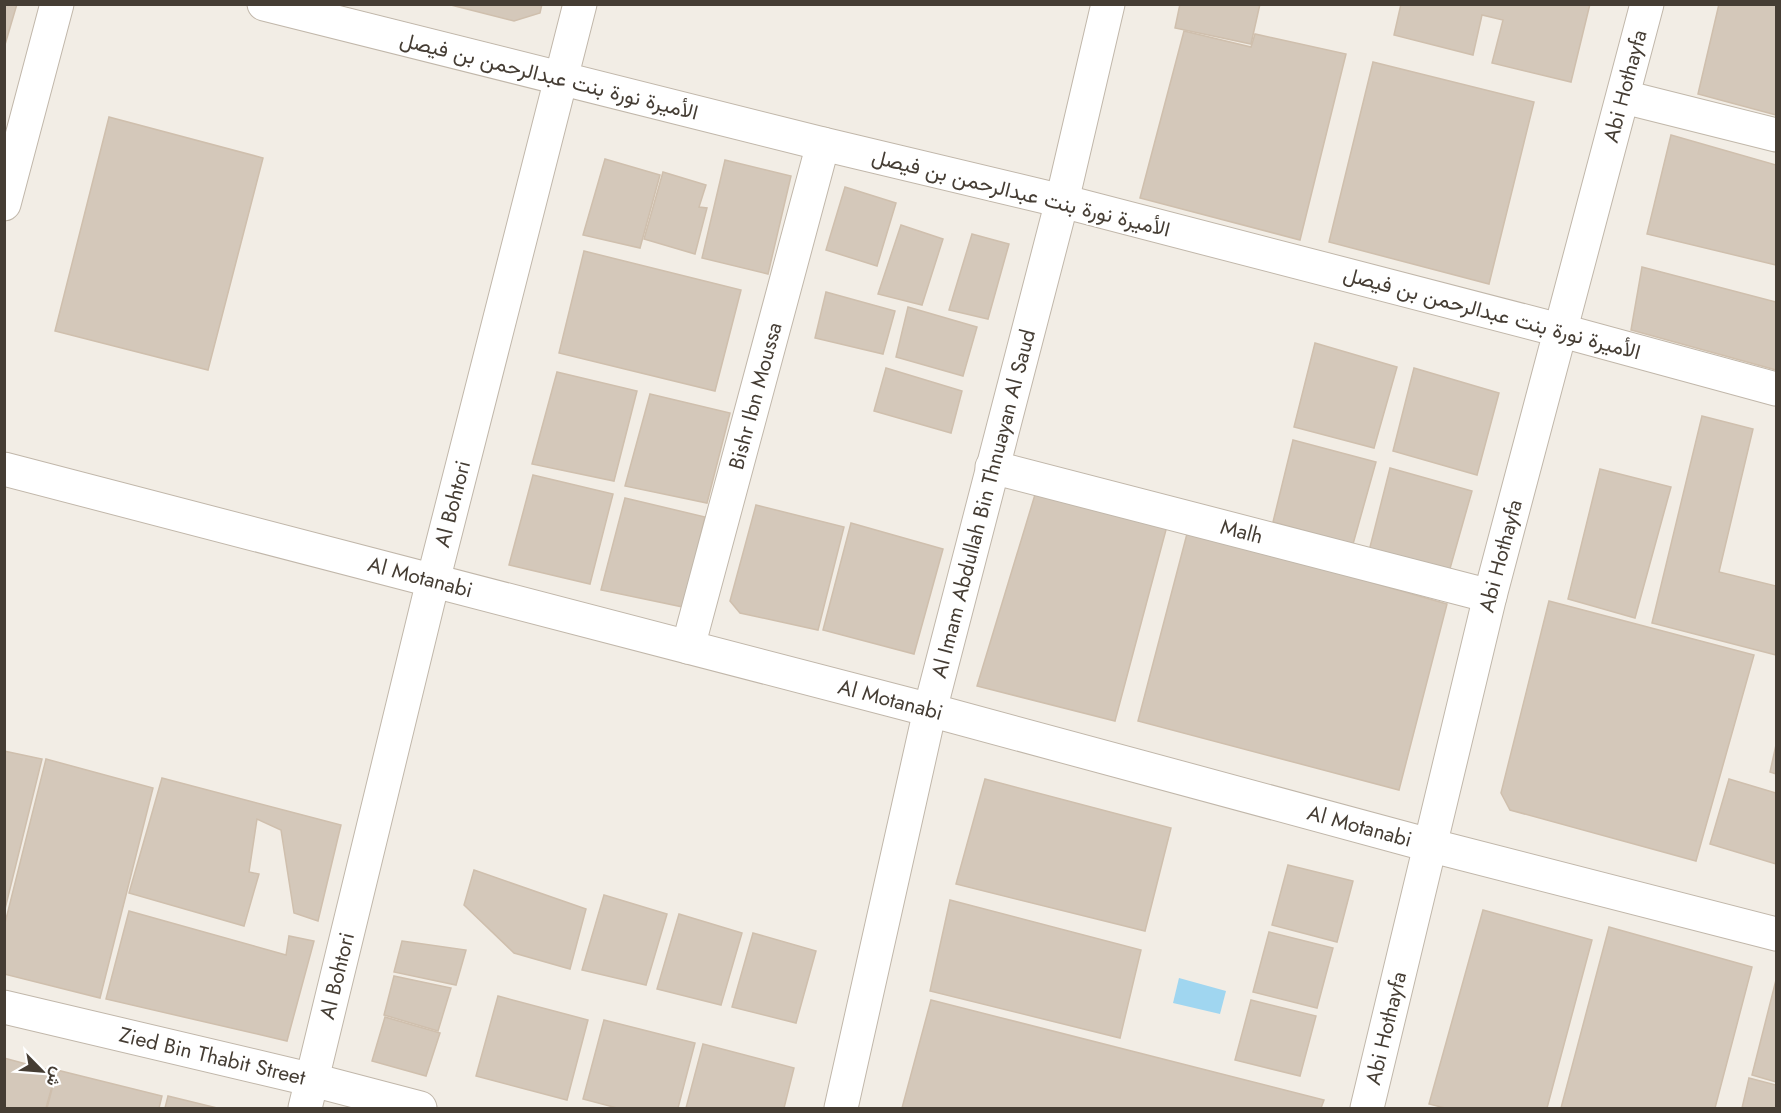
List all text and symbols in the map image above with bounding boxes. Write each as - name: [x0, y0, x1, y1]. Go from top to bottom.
- street label: الأميرة نورة بنت عبدالرحمن بن فيصل: [397, 24, 701, 128]
- street label: Abi Hothayfa: [1596, 26, 1655, 146]
- street label: الأميرة نورة بنت عبدالرحمن بن فيصل: [869, 141, 1173, 245]
- street label: الأميرة نورة بنت عبدالرحمن بن فيصل: [1340, 259, 1644, 367]
- street label: Bishr Ibn Moussa: [721, 319, 789, 473]
- street label: Al Imam Abdullah Bin Thnuayan Al Saud: [924, 326, 1043, 681]
- street label: Al Bohtori: [427, 457, 478, 550]
- street label: Abi Hothayfa: [1472, 496, 1530, 615]
- street label: Malh: [1217, 512, 1266, 552]
- street label: Al Motanabi: [364, 549, 476, 605]
- street label: Al Motanabi: [835, 672, 946, 728]
- street label: Al Motanabi: [1304, 798, 1415, 855]
- street label: Al Bohtori: [312, 929, 362, 1022]
- street label: Abi Hothayfa: [1358, 969, 1414, 1088]
- street label: Zied Bin Thabit Street: [116, 1020, 308, 1093]
- north arrow: [12, 1041, 72, 1101]
- text: ش: [41, 1064, 70, 1091]

